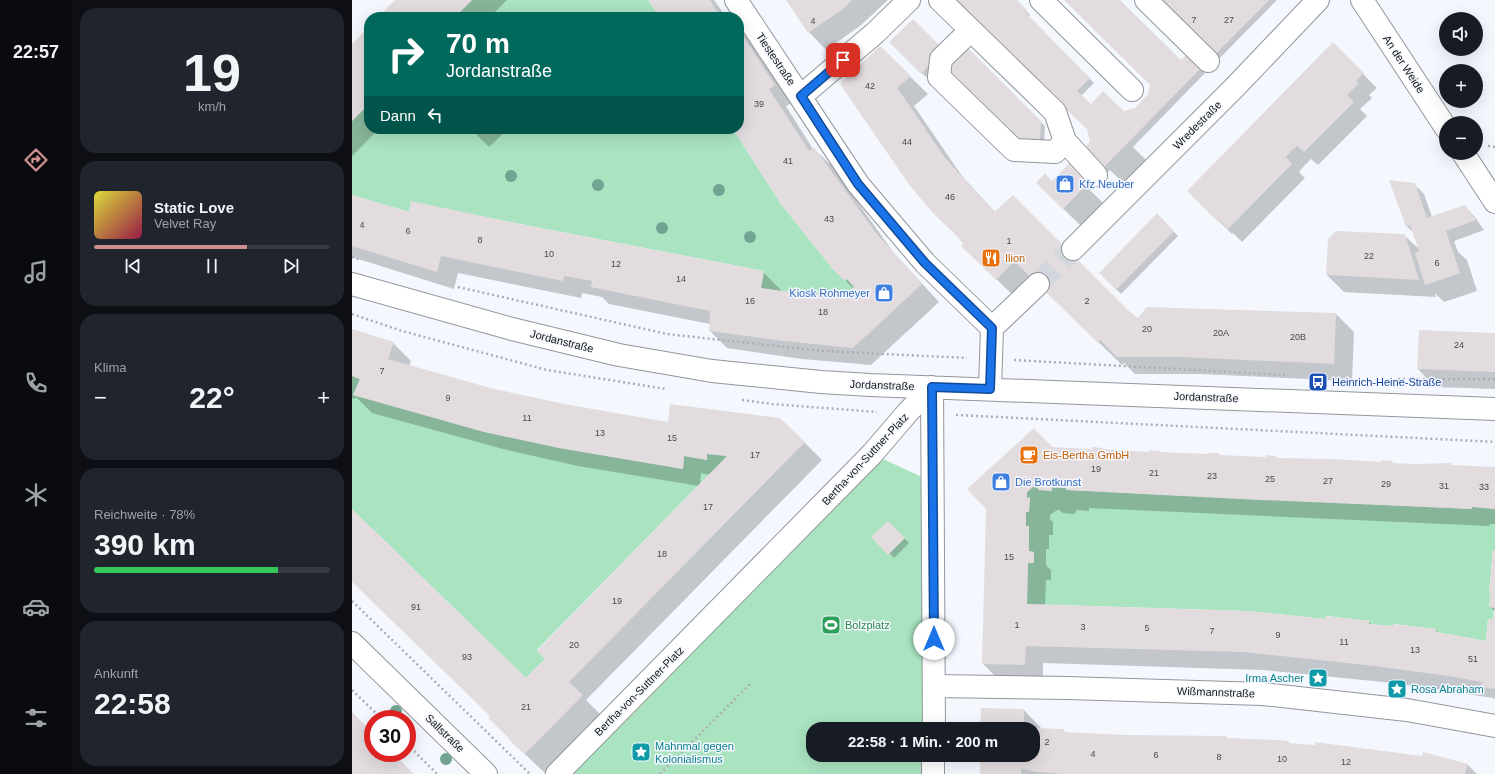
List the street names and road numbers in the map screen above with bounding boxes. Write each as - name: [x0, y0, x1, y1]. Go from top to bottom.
- street label: Tiestestraße: [754, 30, 798, 88]
- street label: An der Weide: [1381, 33, 1427, 95]
- street label: Wredestraße: [1170, 98, 1224, 152]
- street label: Jordanstraße: [529, 327, 595, 355]
- street label: Jordanstraße: [849, 378, 915, 392]
- street label: Jordanstraße: [1173, 390, 1239, 404]
- street label: Bertha-von-Suttner-Platz: [819, 411, 911, 507]
- street label: Bertha-von-Suttner-Platz: [592, 644, 686, 738]
- street label: Wißmannstraße: [1177, 685, 1255, 699]
- street label: Sallstraße: [423, 711, 467, 755]

